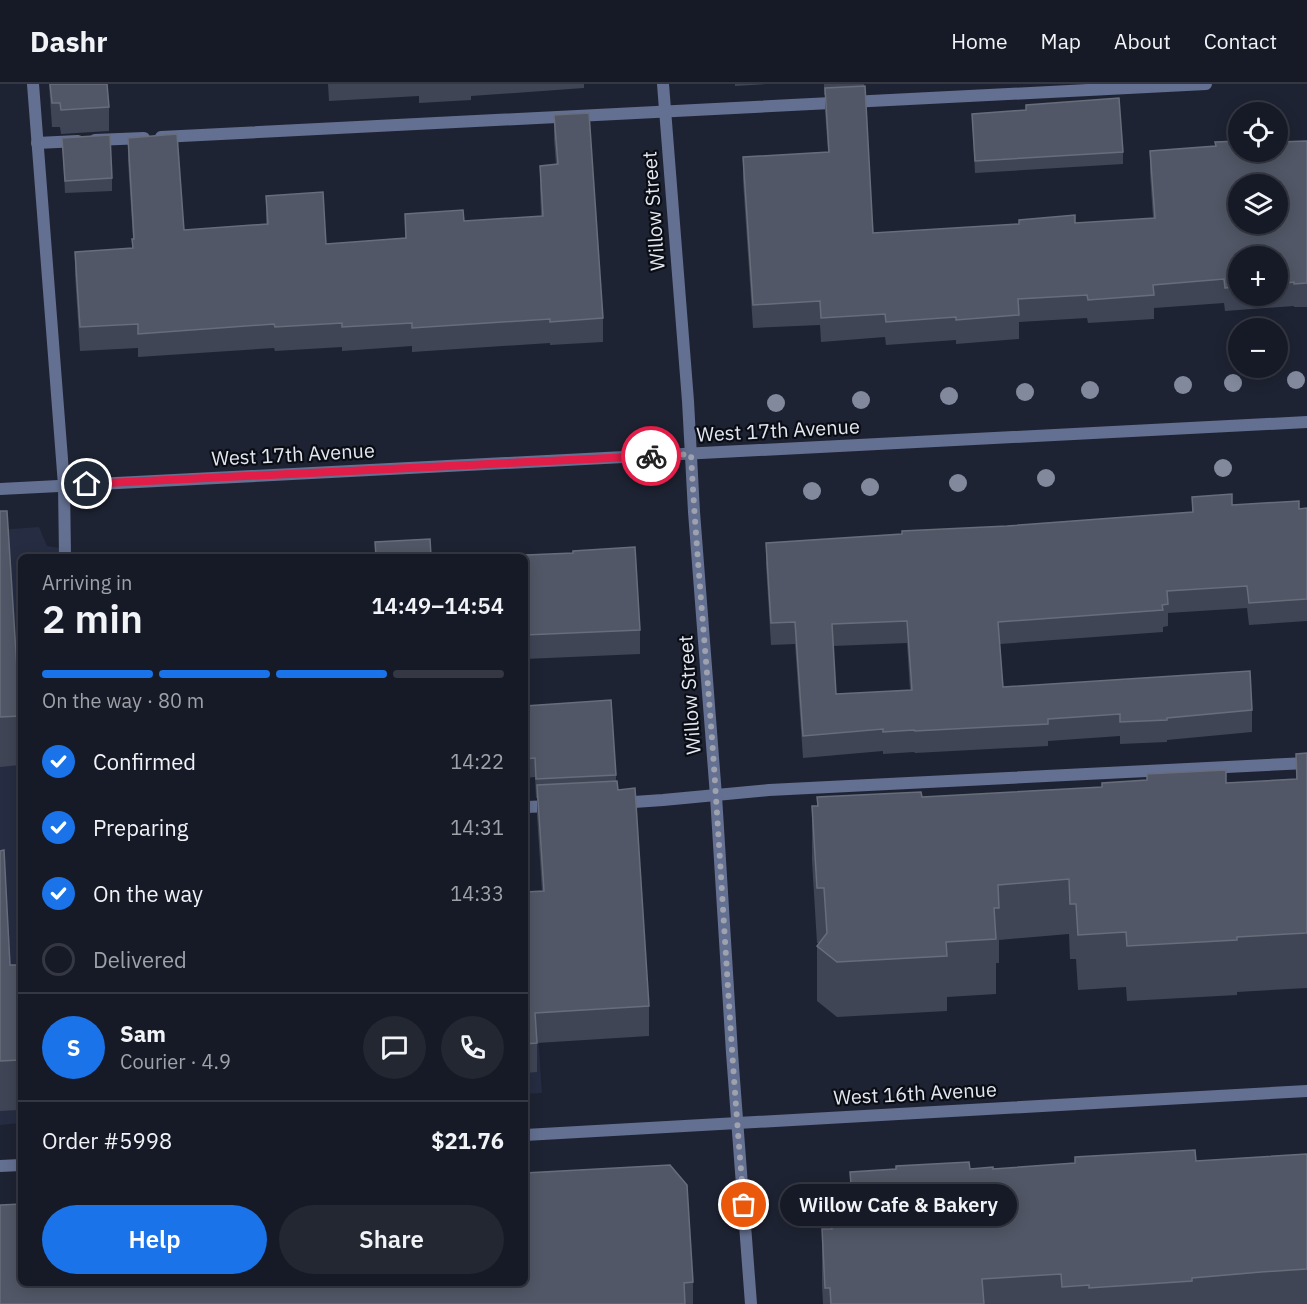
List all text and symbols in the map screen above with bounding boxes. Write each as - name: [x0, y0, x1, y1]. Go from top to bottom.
- text: Dashr: [30, 23, 108, 60]
- text: Home: [951, 27, 1008, 55]
- text: Map: [1041, 27, 1081, 55]
- text: About: [1114, 27, 1171, 55]
- text: Contact: [1204, 27, 1277, 55]
- map controls: [1228, 102, 1288, 378]
- button: locate: [1228, 102, 1288, 162]
- street label: Willow Street: [635, 150, 671, 272]
- button: layers: [1228, 174, 1288, 234]
- button: +: [1228, 246, 1288, 306]
- button: −: [1228, 318, 1288, 378]
- street label: West 17th Avenue: [696, 412, 860, 448]
- courier: [621, 426, 681, 486]
- street label: West 17th Avenue: [211, 436, 375, 472]
- icon: bike: [635, 440, 668, 473]
- pin: [61, 458, 112, 509]
- icon: home: [70, 467, 103, 500]
- text: Arriving in: [42, 569, 132, 596]
- text: 14:49–14:54: [371, 591, 504, 620]
- text: 2 min: [42, 593, 143, 644]
- street label: Willow Street: [671, 634, 707, 756]
- text: On the way · 80 m: [42, 687, 204, 714]
- icon: check: [42, 745, 75, 778]
- text: Confirmed: [93, 747, 196, 776]
- text: 14:22: [450, 748, 504, 775]
- icon: check: [42, 811, 75, 844]
- text: Preparing: [93, 813, 188, 842]
- text: 14:31: [450, 814, 504, 841]
- icon: check: [42, 877, 75, 910]
- text: On the way: [93, 879, 203, 908]
- text: 14:33: [450, 880, 504, 907]
- text: Delivered: [93, 945, 187, 974]
- button: chat: [363, 1016, 426, 1079]
- button: phone: [441, 1016, 504, 1079]
- text: Sam: [120, 1019, 166, 1048]
- text: S: [67, 1033, 80, 1062]
- text: Courier · 4.9: [120, 1048, 231, 1075]
- street label: West 16th Avenue: [833, 1075, 997, 1111]
- text: Order #5998: [42, 1126, 172, 1155]
- text: $21.76: [431, 1126, 504, 1155]
- pin: [718, 1179, 769, 1230]
- callout: Willow Cafe & Bakery: [780, 1184, 1017, 1226]
- icon: bag: [727, 1188, 760, 1221]
- text: Willow Cafe & Bakery: [799, 1191, 998, 1218]
- button: Help: [42, 1205, 267, 1274]
- button: Share: [279, 1205, 504, 1274]

